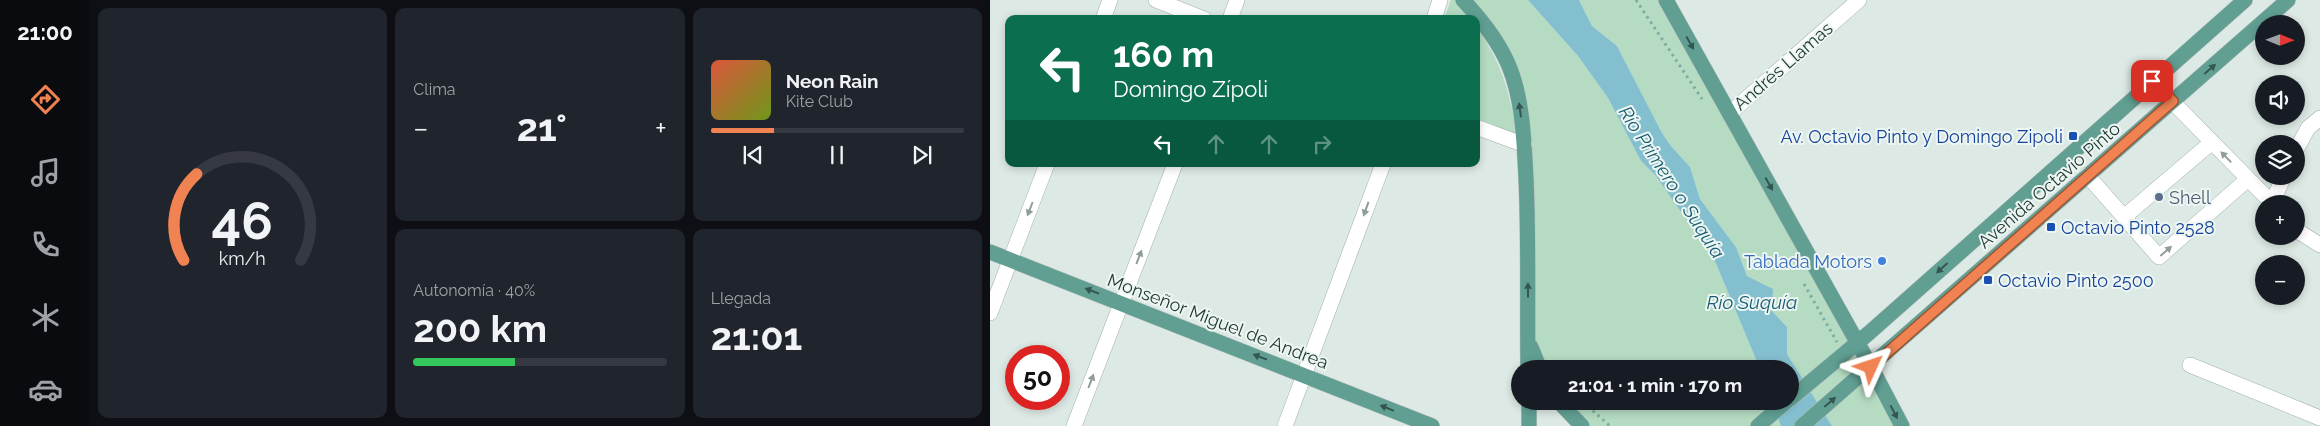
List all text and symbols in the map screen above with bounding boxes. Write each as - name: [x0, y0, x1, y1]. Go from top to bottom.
- north arrow: [2255, 15, 2305, 65]
- map controls: [2255, 15, 2305, 305]
- street label: Andrés Llamas: [1729, 17, 1837, 115]
- text: 21:00: [17, 19, 73, 45]
- text: 160 m: [1113, 34, 1214, 75]
- icon: left: [1030, 35, 1095, 100]
- one-way arrow: [1686, 35, 1694, 50]
- pin: [2131, 60, 2173, 102]
- one-way arrow: [2203, 63, 2216, 74]
- icon: arrive: [2138, 67, 2166, 95]
- text: Neon Rain: [786, 70, 879, 92]
- button: sound: [2255, 75, 2305, 125]
- text: Domingo Zípoli: [1113, 76, 1268, 102]
- text: Clima: [413, 80, 456, 99]
- icon: directions: [28, 82, 63, 117]
- text: Kite Club: [786, 92, 853, 111]
- one-way arrow: [1515, 102, 1523, 118]
- water label: Río Primero o Suquía: [1615, 102, 1729, 262]
- text: 21°: [517, 105, 567, 150]
- text: −: [413, 112, 428, 145]
- text: +: [655, 112, 667, 145]
- street label: Avenida Octavio Pinto: [1974, 117, 2125, 252]
- place label: Av. Octavio Pinto y Domingo Zipoli: [1780, 126, 2063, 147]
- icon: left: [1149, 130, 1177, 158]
- icon: ahead: [1202, 130, 1230, 158]
- icon: ahead: [1255, 130, 1283, 158]
- icon: right: [1308, 130, 1336, 158]
- marker: Av. Octavio Pinto y Domingo Zipoli: [2067, 130, 2079, 142]
- button: layers: [2255, 135, 2305, 185]
- icon: previous: [739, 141, 767, 169]
- icon: pause: [823, 141, 851, 169]
- icon: next: [908, 141, 936, 169]
- one-way arrow: [2221, 151, 2233, 163]
- icon: music: [28, 155, 63, 190]
- one-way arrow: [1765, 178, 1774, 191]
- place label: Shell: [2169, 187, 2211, 208]
- text: 46: [212, 190, 273, 251]
- marker: Shell: [2153, 191, 2165, 203]
- button: +: [2255, 195, 2305, 245]
- one-way arrow: [1026, 202, 1034, 217]
- one-way arrow: [1362, 202, 1369, 217]
- place label: Octavio Pinto 2528: [2061, 217, 2215, 238]
- marker: Octavio Pinto 2528: [2045, 221, 2057, 233]
- icon: phone: [28, 227, 63, 262]
- one-way arrow: [2160, 245, 2173, 256]
- text: km/h: [219, 248, 266, 269]
- one-way arrow: [1136, 250, 1143, 265]
- place label: Tablada Motors: [1744, 251, 1872, 272]
- marker: Tablada Motors: [1876, 255, 1888, 267]
- button: −: [2255, 255, 2305, 305]
- one-way arrow: [1936, 262, 1948, 274]
- street label: Monseñor Miguel de Andrea: [1105, 269, 1331, 373]
- place label: Octavio Pinto 2500: [1998, 270, 2154, 291]
- marker: Octavio Pinto 2500: [1982, 274, 1994, 286]
- text: Autonomía · 40%: [413, 281, 535, 300]
- one-way arrow: [1524, 281, 1532, 297]
- one-way arrow: [1085, 287, 1099, 295]
- text: Llegada: [711, 289, 771, 308]
- water label: Río Suquía: [1707, 291, 1797, 313]
- icon: climate: [28, 300, 63, 335]
- text: 200 km: [413, 306, 547, 351]
- text: 21:01: [711, 314, 802, 359]
- position arrow: [1844, 340, 1896, 392]
- speed limit sign: 50: [1005, 345, 1070, 410]
- one-way arrow: [1252, 352, 1267, 360]
- icon: car: [28, 372, 63, 407]
- one-way arrow: [1088, 373, 1096, 388]
- text: 21:01 · 1 min · 170 m: [1568, 374, 1742, 396]
- one-way arrow: [1823, 396, 1835, 408]
- one-way arrow: [1380, 403, 1394, 411]
- one-way arrow: [1890, 405, 1899, 419]

